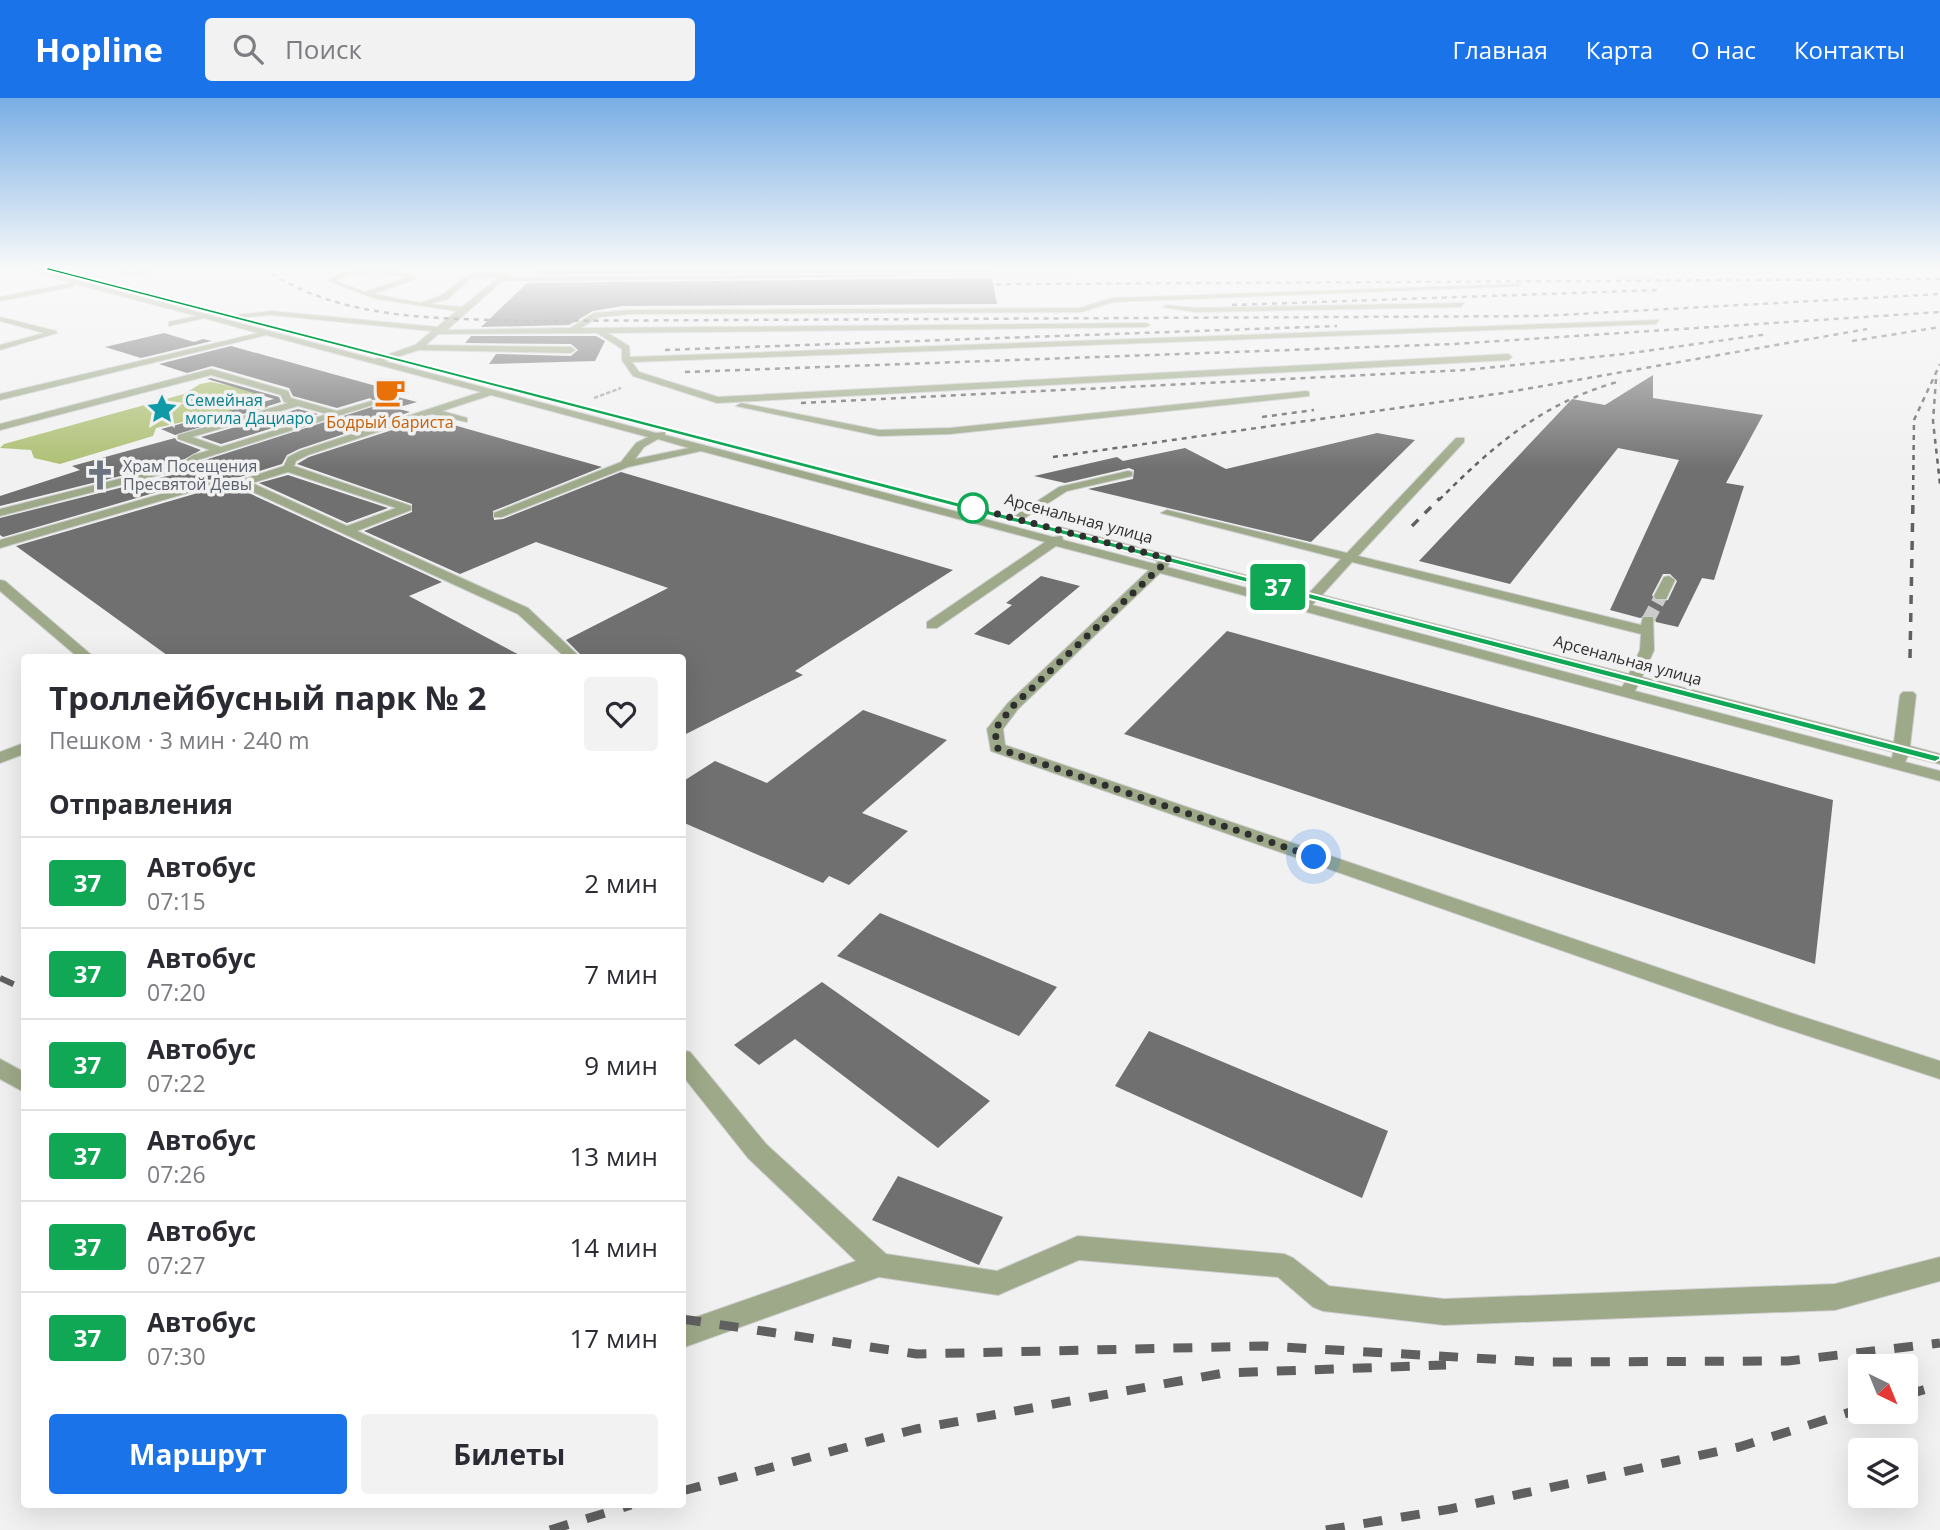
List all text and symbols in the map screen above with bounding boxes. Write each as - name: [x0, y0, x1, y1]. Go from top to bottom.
- search box: [205, 18, 695, 81]
- text: Hopline: [35, 27, 163, 72]
- icon: search: [229, 30, 267, 68]
- text: Поиск: [285, 31, 362, 67]
- text: Главная: [1453, 33, 1548, 66]
- text: Карта: [1586, 33, 1653, 66]
- text: О нас: [1691, 33, 1756, 66]
- text: Контакты: [1794, 33, 1905, 66]
- cafe icon: Бодрый бариста: [373, 375, 407, 409]
- place label: Семейная могила Дациаро: [185, 389, 314, 429]
- place icon: Семейная могила Дациаро: [145, 392, 179, 426]
- place label: Бодрый бариста: [326, 411, 454, 433]
- place label: Храм Посещения Пресвятой Девы: [123, 455, 257, 495]
- church icon: Храм Посещения Пресвятой Девы: [83, 458, 117, 492]
- street label: Арсенальная улица: [1003, 488, 1155, 548]
- unlabelled marker: [958, 493, 988, 523]
- line badge: 37: [1246, 564, 1310, 610]
- text: 37: [1264, 570, 1292, 603]
- street label: Арсенальная улица: [1552, 630, 1704, 690]
- text: Троллейбусный парк № 2: [49, 675, 486, 720]
- button: heart: [584, 677, 658, 751]
- text: Пешком · 3 мин · 240 m: [49, 724, 310, 756]
- text: Отправления: [49, 786, 233, 822]
- your location: [1296, 839, 1331, 874]
- text: Автобус: [147, 849, 256, 885]
- text: 2 мин: [584, 865, 658, 901]
- text: 37: [74, 866, 101, 899]
- text: 07:15: [147, 885, 206, 917]
- text: Автобус: [147, 940, 256, 976]
- text: 7 мин: [584, 956, 658, 992]
- text: 37: [74, 957, 101, 990]
- text: 07:20: [147, 976, 206, 1008]
- text: Автобус: [147, 1031, 256, 1067]
- text: 9 мин: [584, 1047, 658, 1083]
- text: 37: [74, 1048, 101, 1081]
- text: 07:22: [147, 1067, 206, 1099]
- text: Автобус: [147, 1122, 256, 1158]
- text: 13 мин: [569, 1138, 658, 1174]
- text: 37: [74, 1139, 101, 1172]
- text: 07:26: [147, 1158, 206, 1190]
- text: Автобус: [147, 1213, 256, 1249]
- text: 14 мин: [569, 1229, 658, 1265]
- text: 37: [74, 1230, 101, 1263]
- text: 07:27: [147, 1249, 206, 1281]
- text: Автобус: [147, 1304, 256, 1340]
- text: 17 мин: [569, 1320, 658, 1356]
- text: 37: [74, 1321, 101, 1354]
- text: 07:30: [147, 1340, 206, 1372]
- north arrow: [1848, 1354, 1918, 1424]
- map controls: [1848, 1354, 1918, 1508]
- button: Маршрут: [49, 1414, 347, 1494]
- button: Билеты: [361, 1414, 658, 1494]
- button: layers: [1848, 1438, 1918, 1508]

